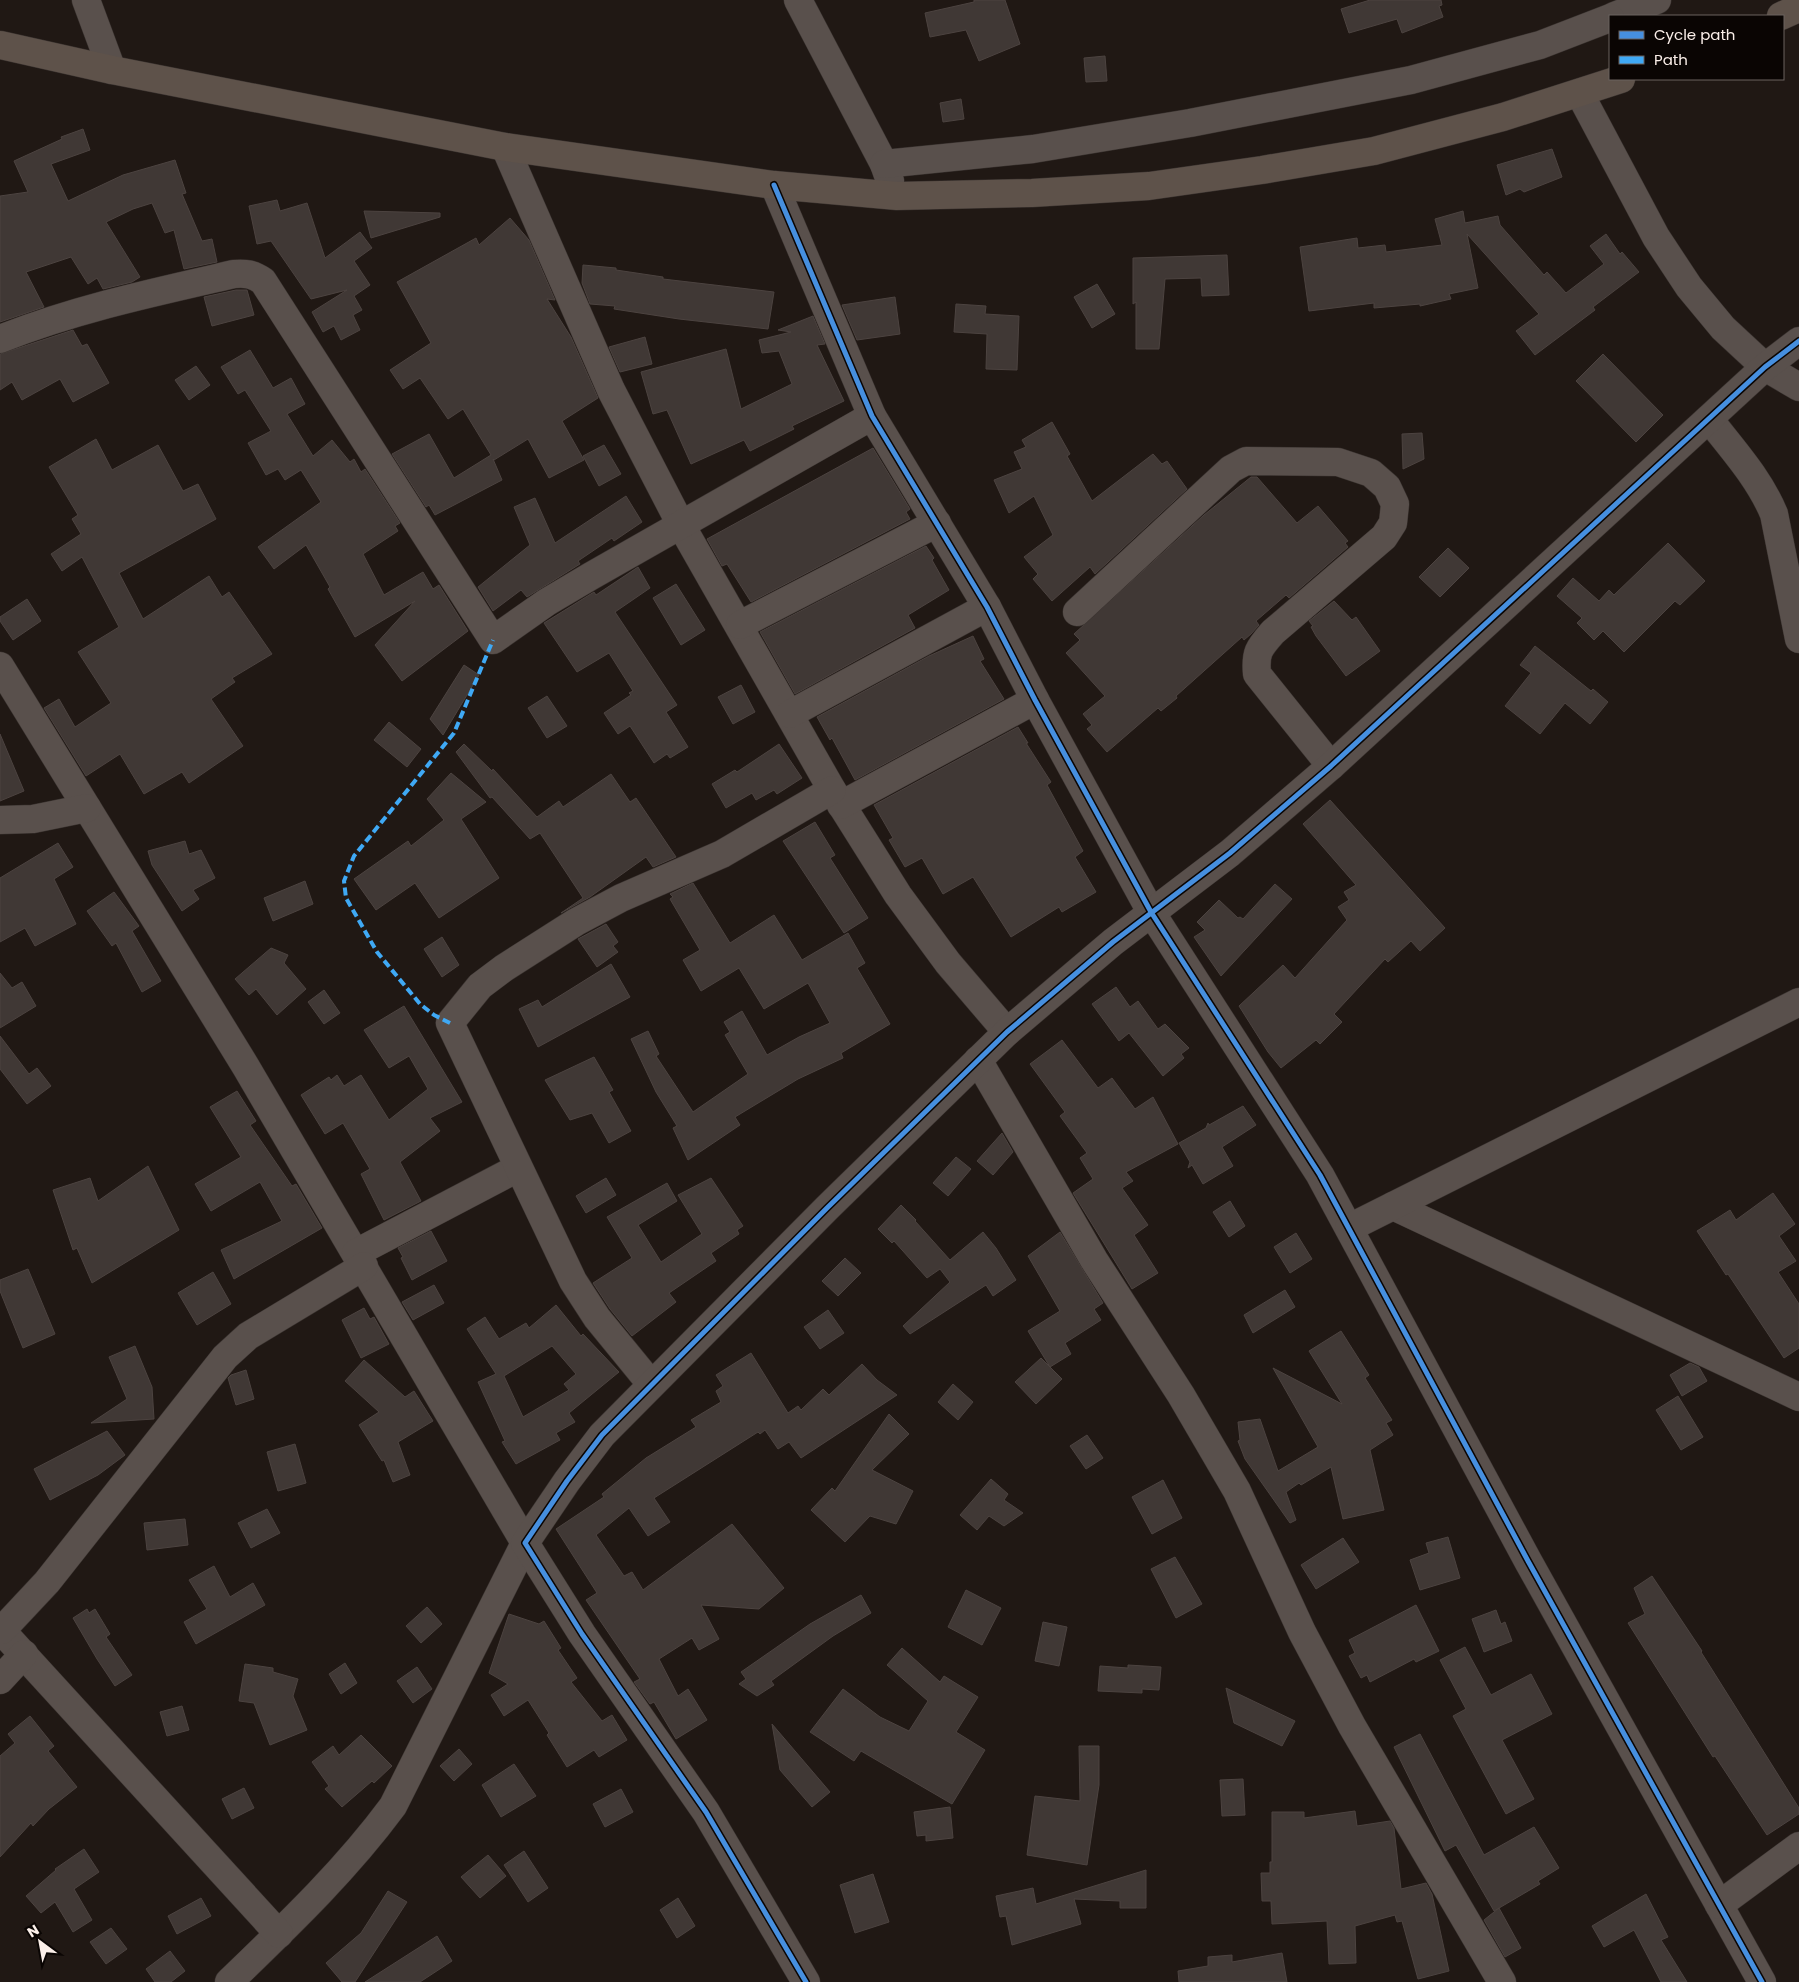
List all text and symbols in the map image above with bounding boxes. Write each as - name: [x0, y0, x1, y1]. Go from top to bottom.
- legend: [1609, 15, 1784, 80]
- text: Cycle path: [1654, 24, 1735, 45]
- text: Path: [1654, 49, 1688, 70]
- north arrow: [15, 1917, 65, 1967]
- text: N: [23, 1920, 43, 1942]

